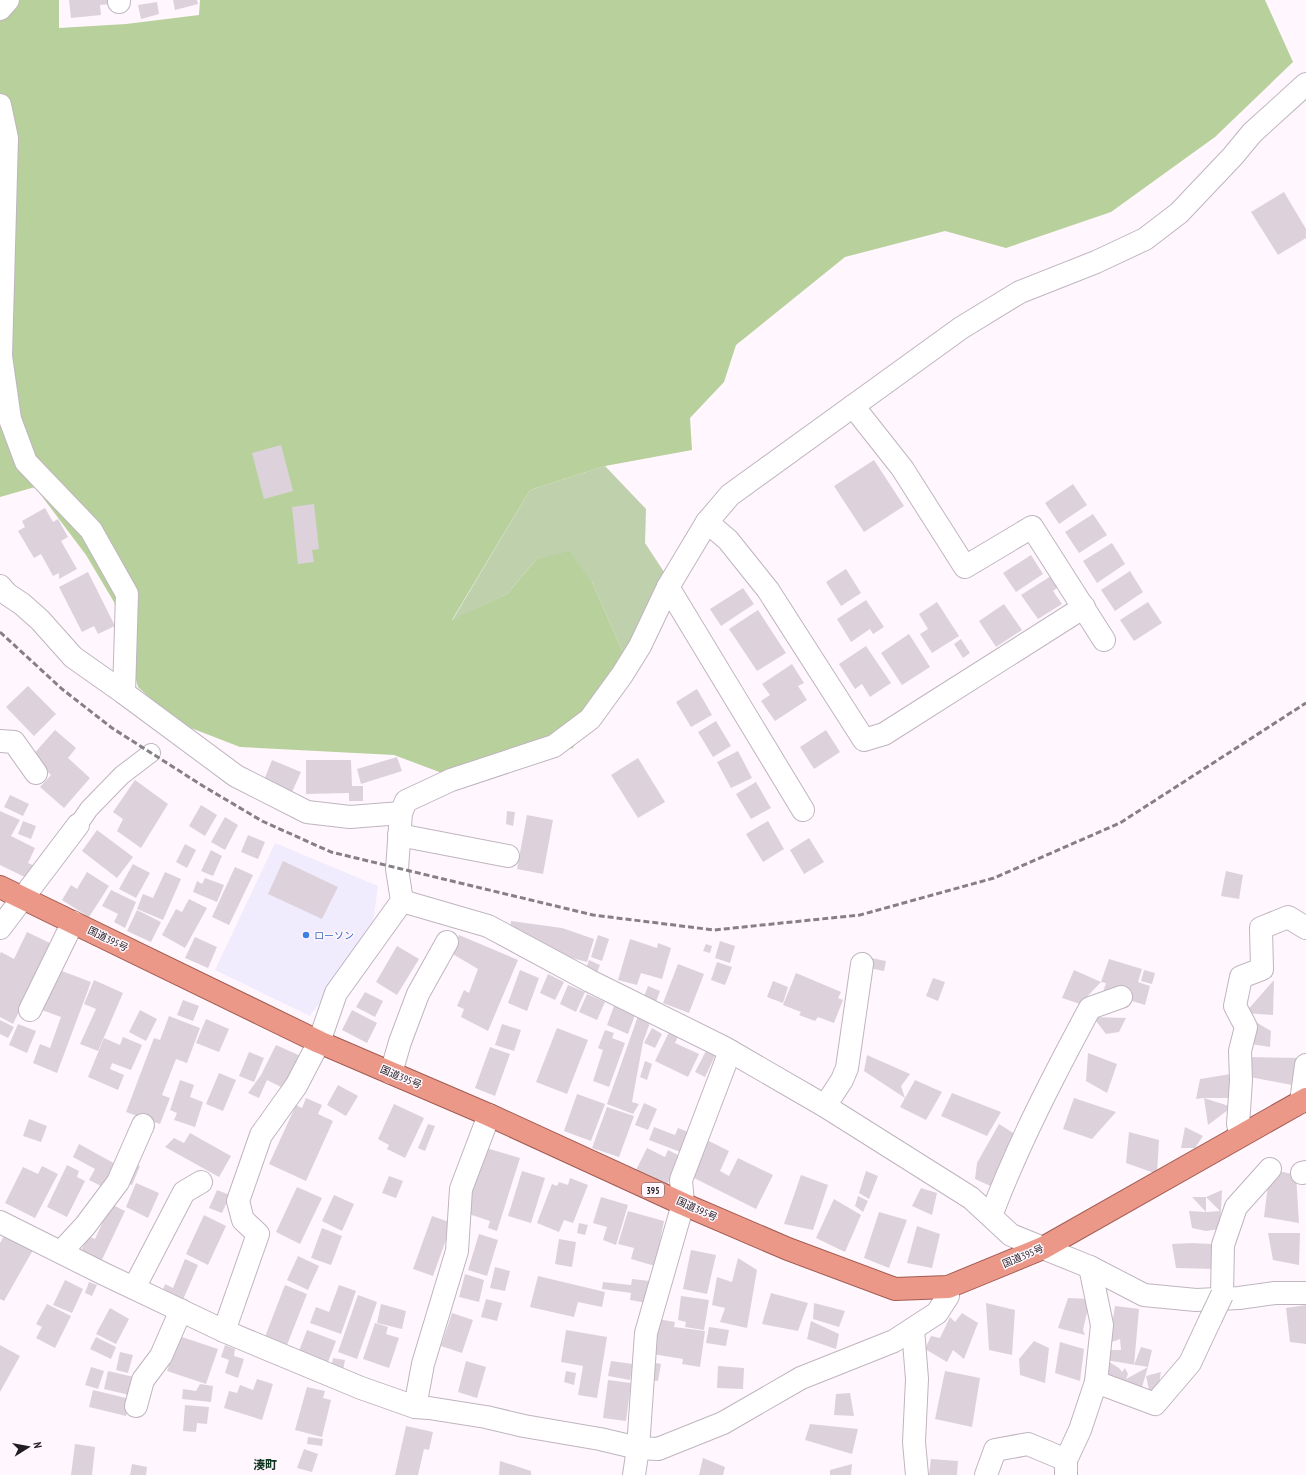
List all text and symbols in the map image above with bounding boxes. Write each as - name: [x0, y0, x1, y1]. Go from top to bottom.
- street label: 国道395号: [86, 924, 130, 954]
- place label: ローソン: [314, 929, 354, 942]
- marker: ローソン: [301, 930, 311, 940]
- street label: 国道395号: [378, 1063, 424, 1091]
- road number: 395: [642, 1183, 664, 1197]
- street label: 国道395号: [674, 1194, 720, 1224]
- street label: 国道395号: [1000, 1242, 1046, 1270]
- north arrow: [8, 1427, 48, 1467]
- text: N: [30, 1441, 45, 1449]
- district label: 湊町: [253, 1457, 277, 1472]

